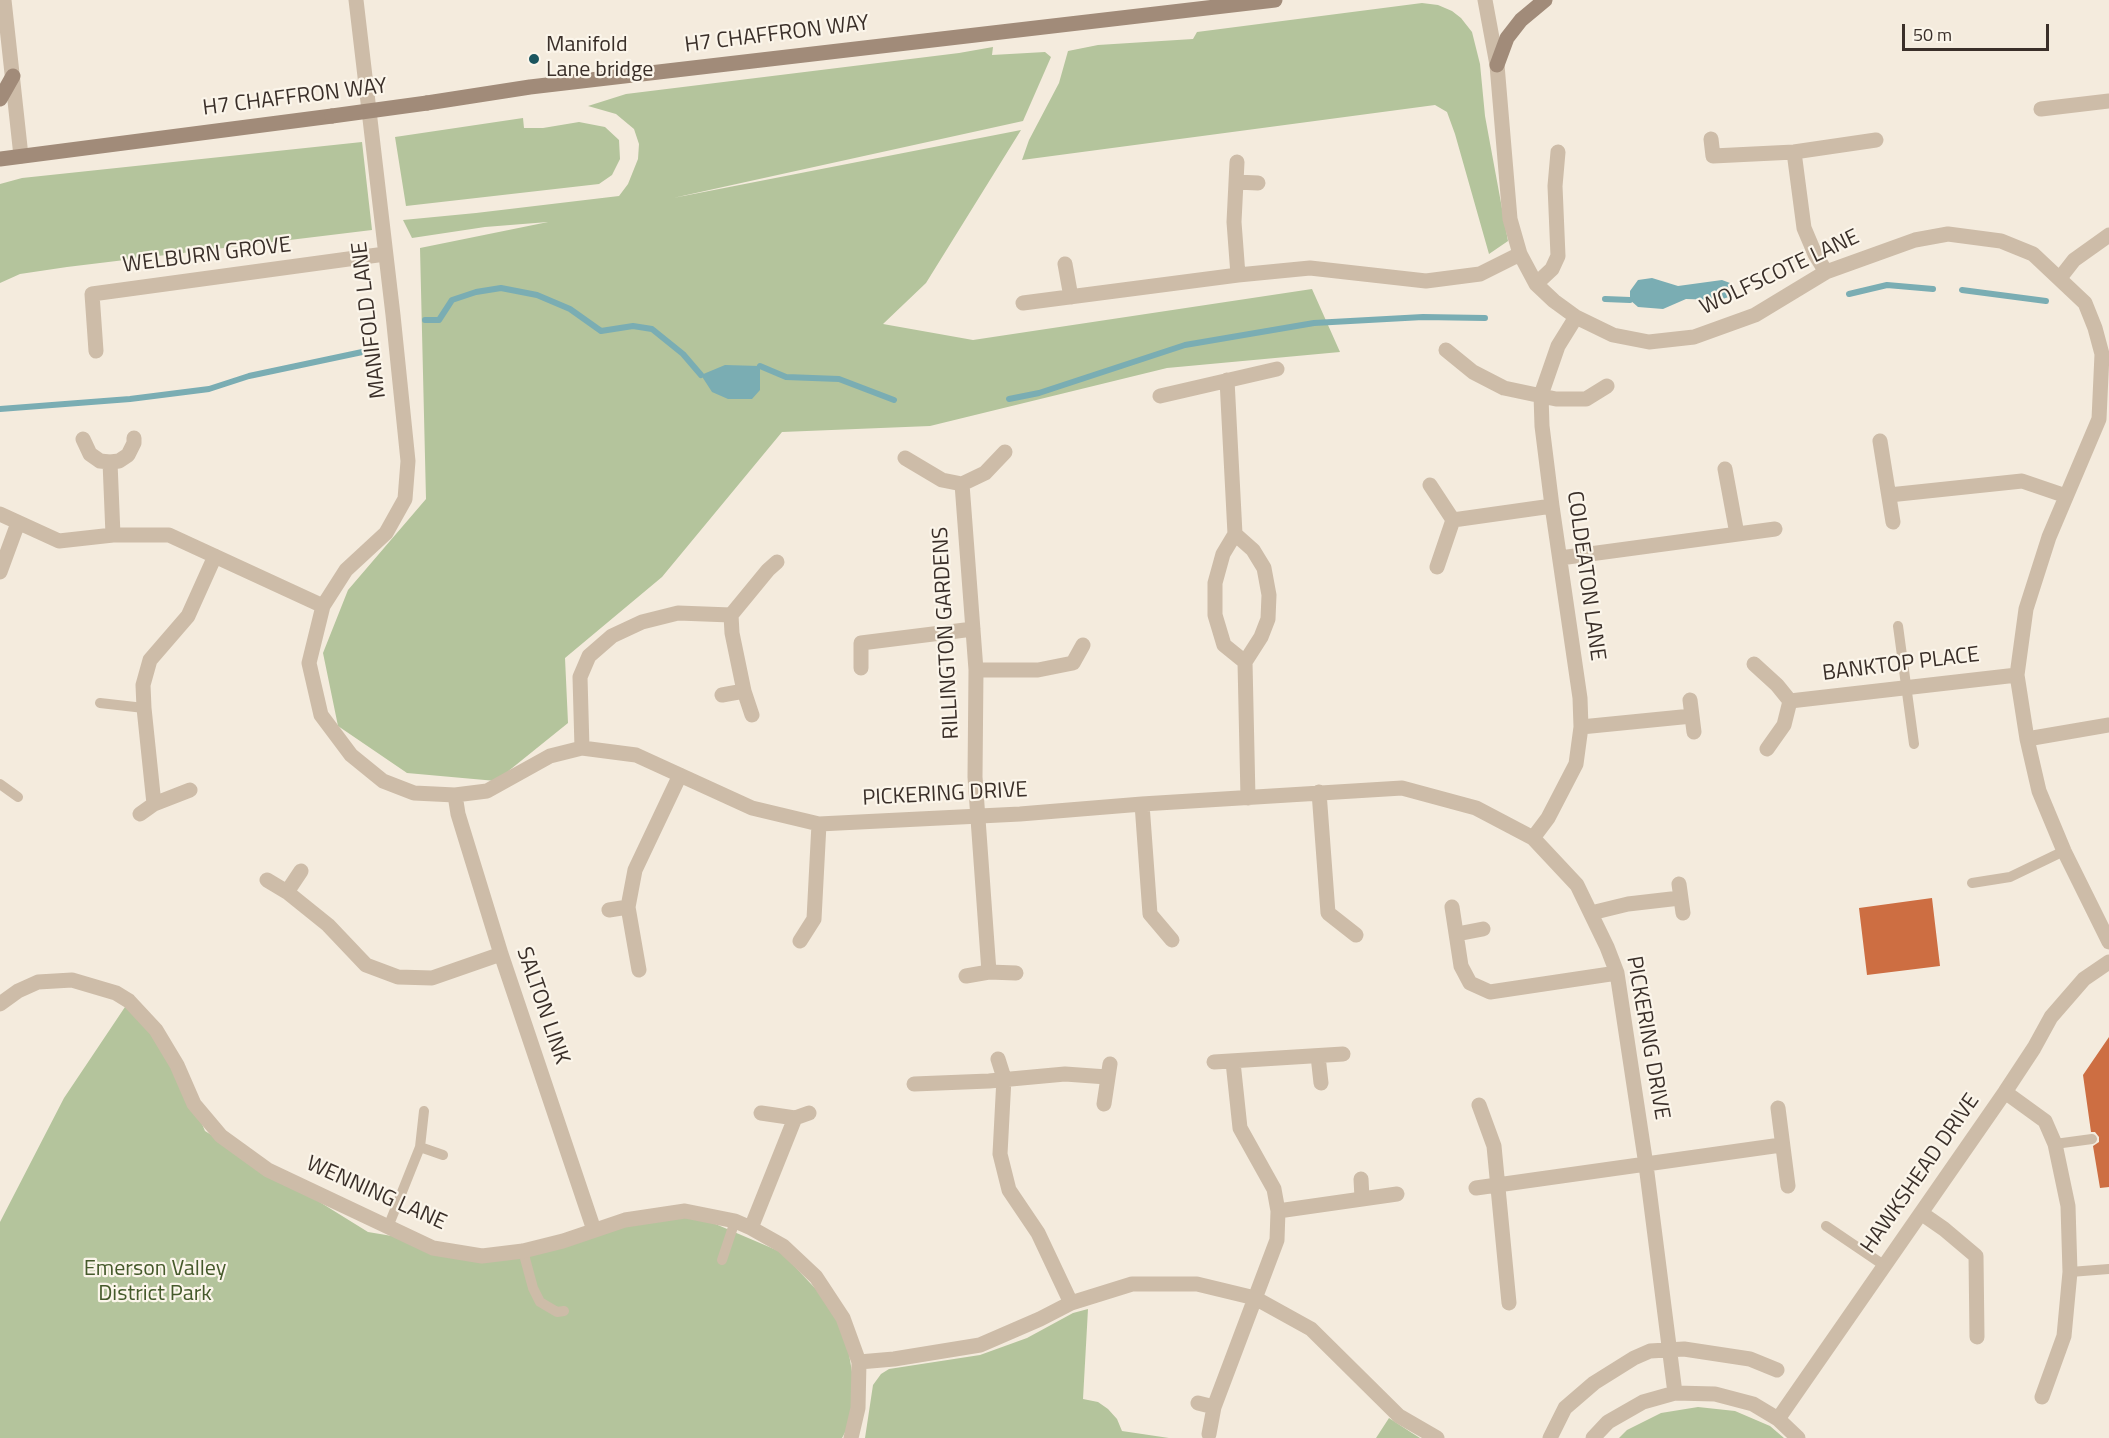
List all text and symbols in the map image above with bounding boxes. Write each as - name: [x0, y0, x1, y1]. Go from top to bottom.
- street label: H7 CHAFFRON WAY: [683, 11, 871, 59]
- scale bar: [1905, 12, 2052, 50]
- text: 50 m: [1913, 21, 1952, 48]
- place label: Manifold Lane bridge: [546, 33, 653, 84]
- marker: Manifold Lane bridge: [527, 52, 541, 66]
- street label: H7 CHAFFRON WAY: [201, 74, 389, 122]
- street label: WOLFSCOTE LANE: [1696, 225, 1864, 321]
- street label: WELBURN GROVE: [121, 233, 293, 279]
- street label: MANIFOLD LANE: [347, 240, 393, 400]
- street label: COLDEATON LANE: [1560, 489, 1610, 663]
- street label: RILLINGTON GARDENS: [928, 526, 966, 740]
- street label: BANKTOP PLACE: [1821, 642, 1981, 688]
- street label: PICKERING DRIVE: [862, 777, 1028, 813]
- street label: SALTON LINK: [510, 944, 574, 1068]
- street label: PICKERING DRIVE: [1620, 954, 1674, 1122]
- street label: HAWKSHEAD DRIVE: [1856, 1089, 1986, 1259]
- street label: WENNING LANE: [302, 1151, 450, 1237]
- park label: Emerson Valley District Park: [84, 1257, 226, 1308]

